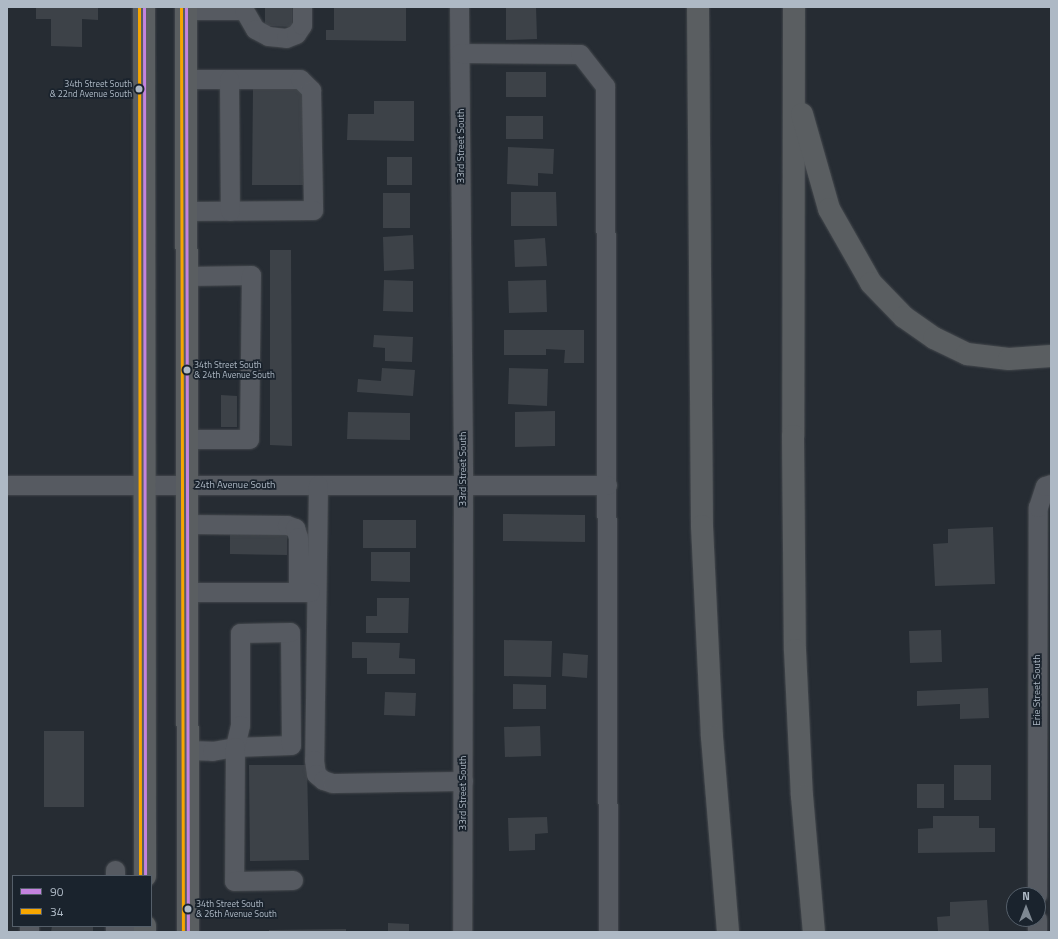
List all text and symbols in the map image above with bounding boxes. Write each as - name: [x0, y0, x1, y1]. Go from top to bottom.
- place label: 34th Street South & 22nd Avenue South: [50, 79, 132, 100]
- marker: 34th Street South & 22nd Avenue South: [134, 84, 144, 94]
- street label: 33rd Street South: [455, 109, 467, 183]
- place label: 34th Street South & 24th Avenue South: [194, 360, 275, 381]
- marker: 34th Street South & 24th Avenue South: [182, 365, 192, 375]
- street label: 33rd Street South: [457, 432, 469, 506]
- street label: 24th Avenue South: [195, 479, 275, 491]
- street label: Erie Street South: [1031, 654, 1043, 726]
- street label: 33rd Street South: [457, 756, 469, 830]
- legend: [12, 875, 152, 927]
- text: 90: [50, 882, 63, 901]
- north arrow: [1006, 887, 1046, 927]
- text: N: [1022, 888, 1030, 904]
- place label: 34th Street South & 26th Avenue South: [196, 899, 277, 920]
- text: 34: [50, 902, 63, 921]
- marker: 34th Street South & 26th Avenue South: [183, 904, 193, 914]

